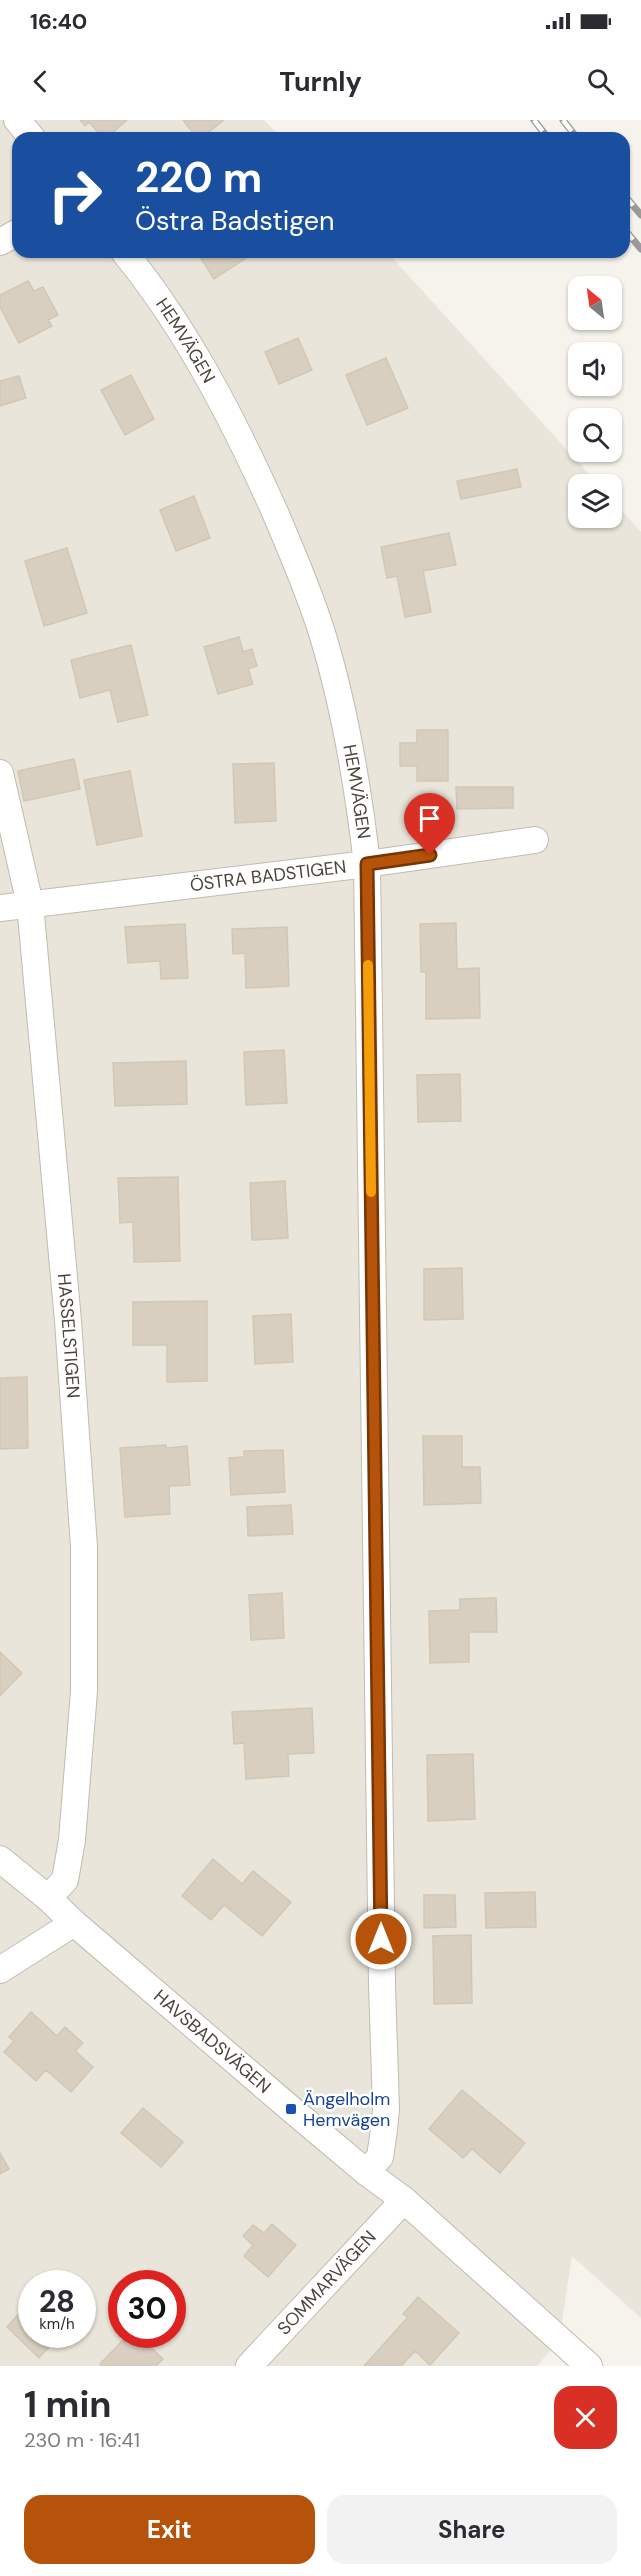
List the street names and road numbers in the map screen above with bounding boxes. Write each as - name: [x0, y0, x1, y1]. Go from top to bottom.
- street label: HEMVÄGEN: [150, 293, 221, 387]
- street label: HEMVÄGEN: [337, 742, 376, 840]
- street label: ÖSTRA BADSTIGEN: [189, 855, 348, 897]
- street label: HASSELSTIGEN: [52, 1272, 85, 1399]
- street label: HAVSBADSVÄGEN: [149, 1984, 276, 2099]
- street label: SOMMARVÄGEN: [272, 2225, 382, 2340]

